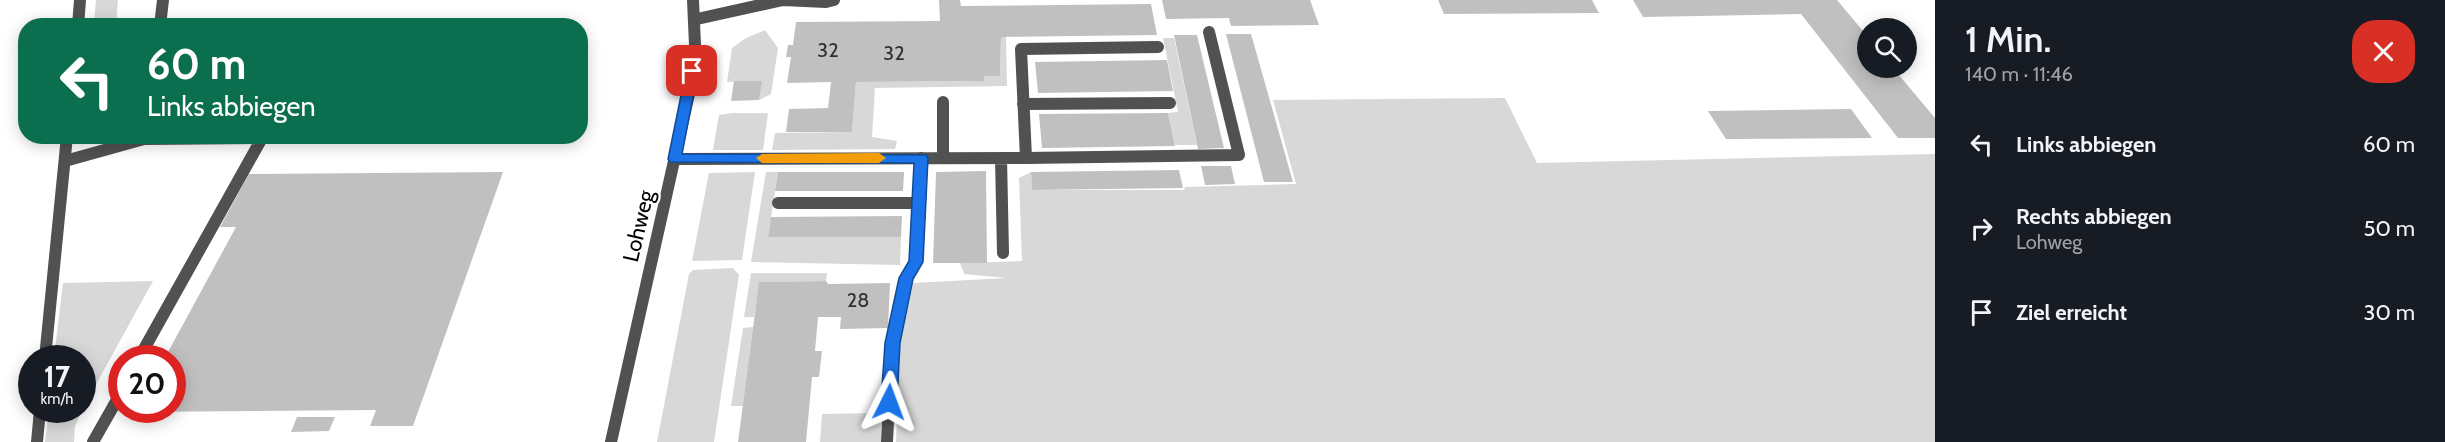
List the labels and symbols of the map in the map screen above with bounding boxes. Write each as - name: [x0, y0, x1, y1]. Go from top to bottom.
- house number: 32: [817, 38, 839, 62]
- house number: 32: [883, 41, 905, 65]
- pin: [666, 45, 717, 96]
- street label: Lohweg: [617, 187, 660, 265]
- house number: 28: [847, 288, 869, 312]
- speed limit sign: 20: [108, 345, 186, 423]
- position arrow: [857, 370, 921, 434]

